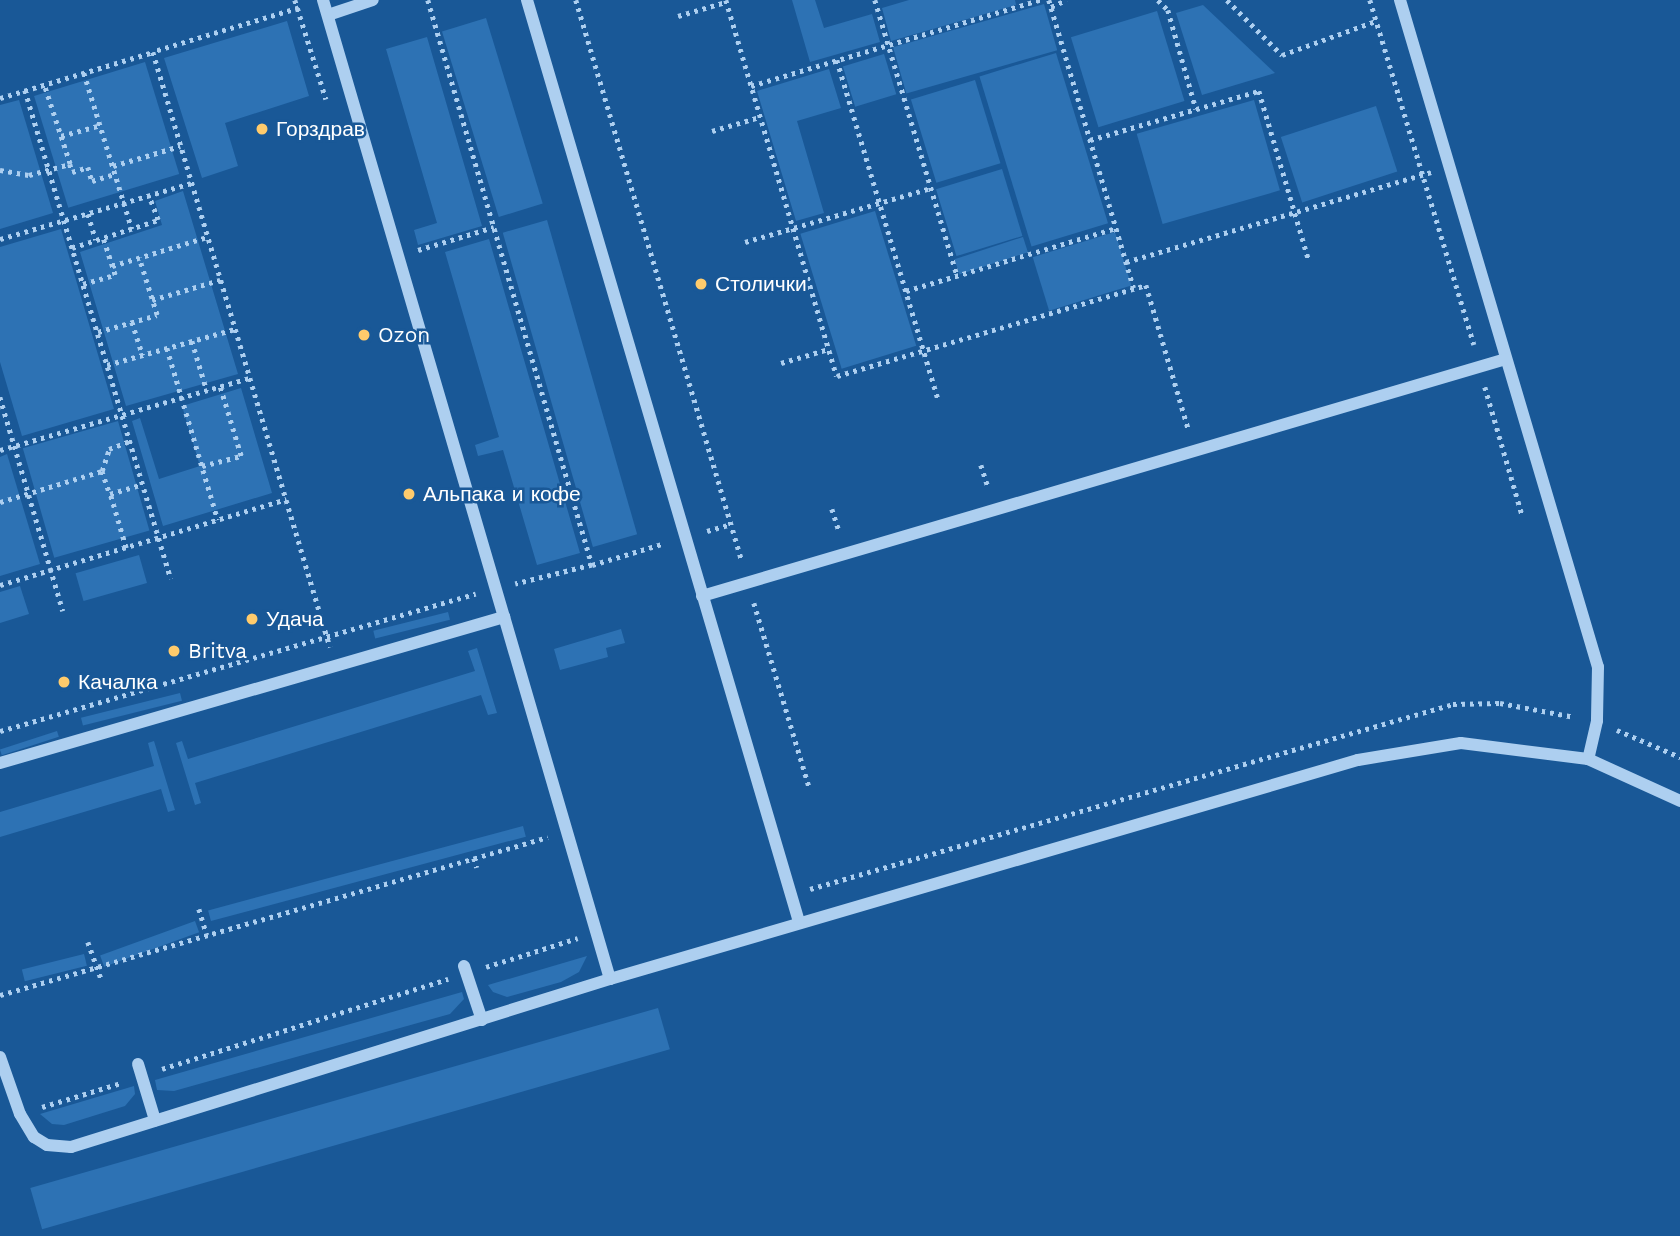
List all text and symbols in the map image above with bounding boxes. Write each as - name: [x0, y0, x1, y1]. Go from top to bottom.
- place label: Горздрав: [276, 116, 365, 142]
- marker: Горздрав: [254, 121, 270, 137]
- place label: Столички: [715, 271, 807, 297]
- marker: Столички: [693, 276, 709, 292]
- place label: Ozon: [378, 322, 430, 348]
- marker: Ozon: [356, 327, 372, 343]
- place label: Альпака и кофе: [423, 481, 581, 507]
- marker: Альпака и кофе: [401, 486, 417, 502]
- place label: Удача: [266, 606, 324, 632]
- marker: Удача: [244, 611, 260, 627]
- place label: Britva: [188, 638, 247, 664]
- marker: Britva: [166, 643, 182, 659]
- place label: Качалка: [78, 669, 158, 695]
- marker: Качалка: [56, 674, 72, 690]

